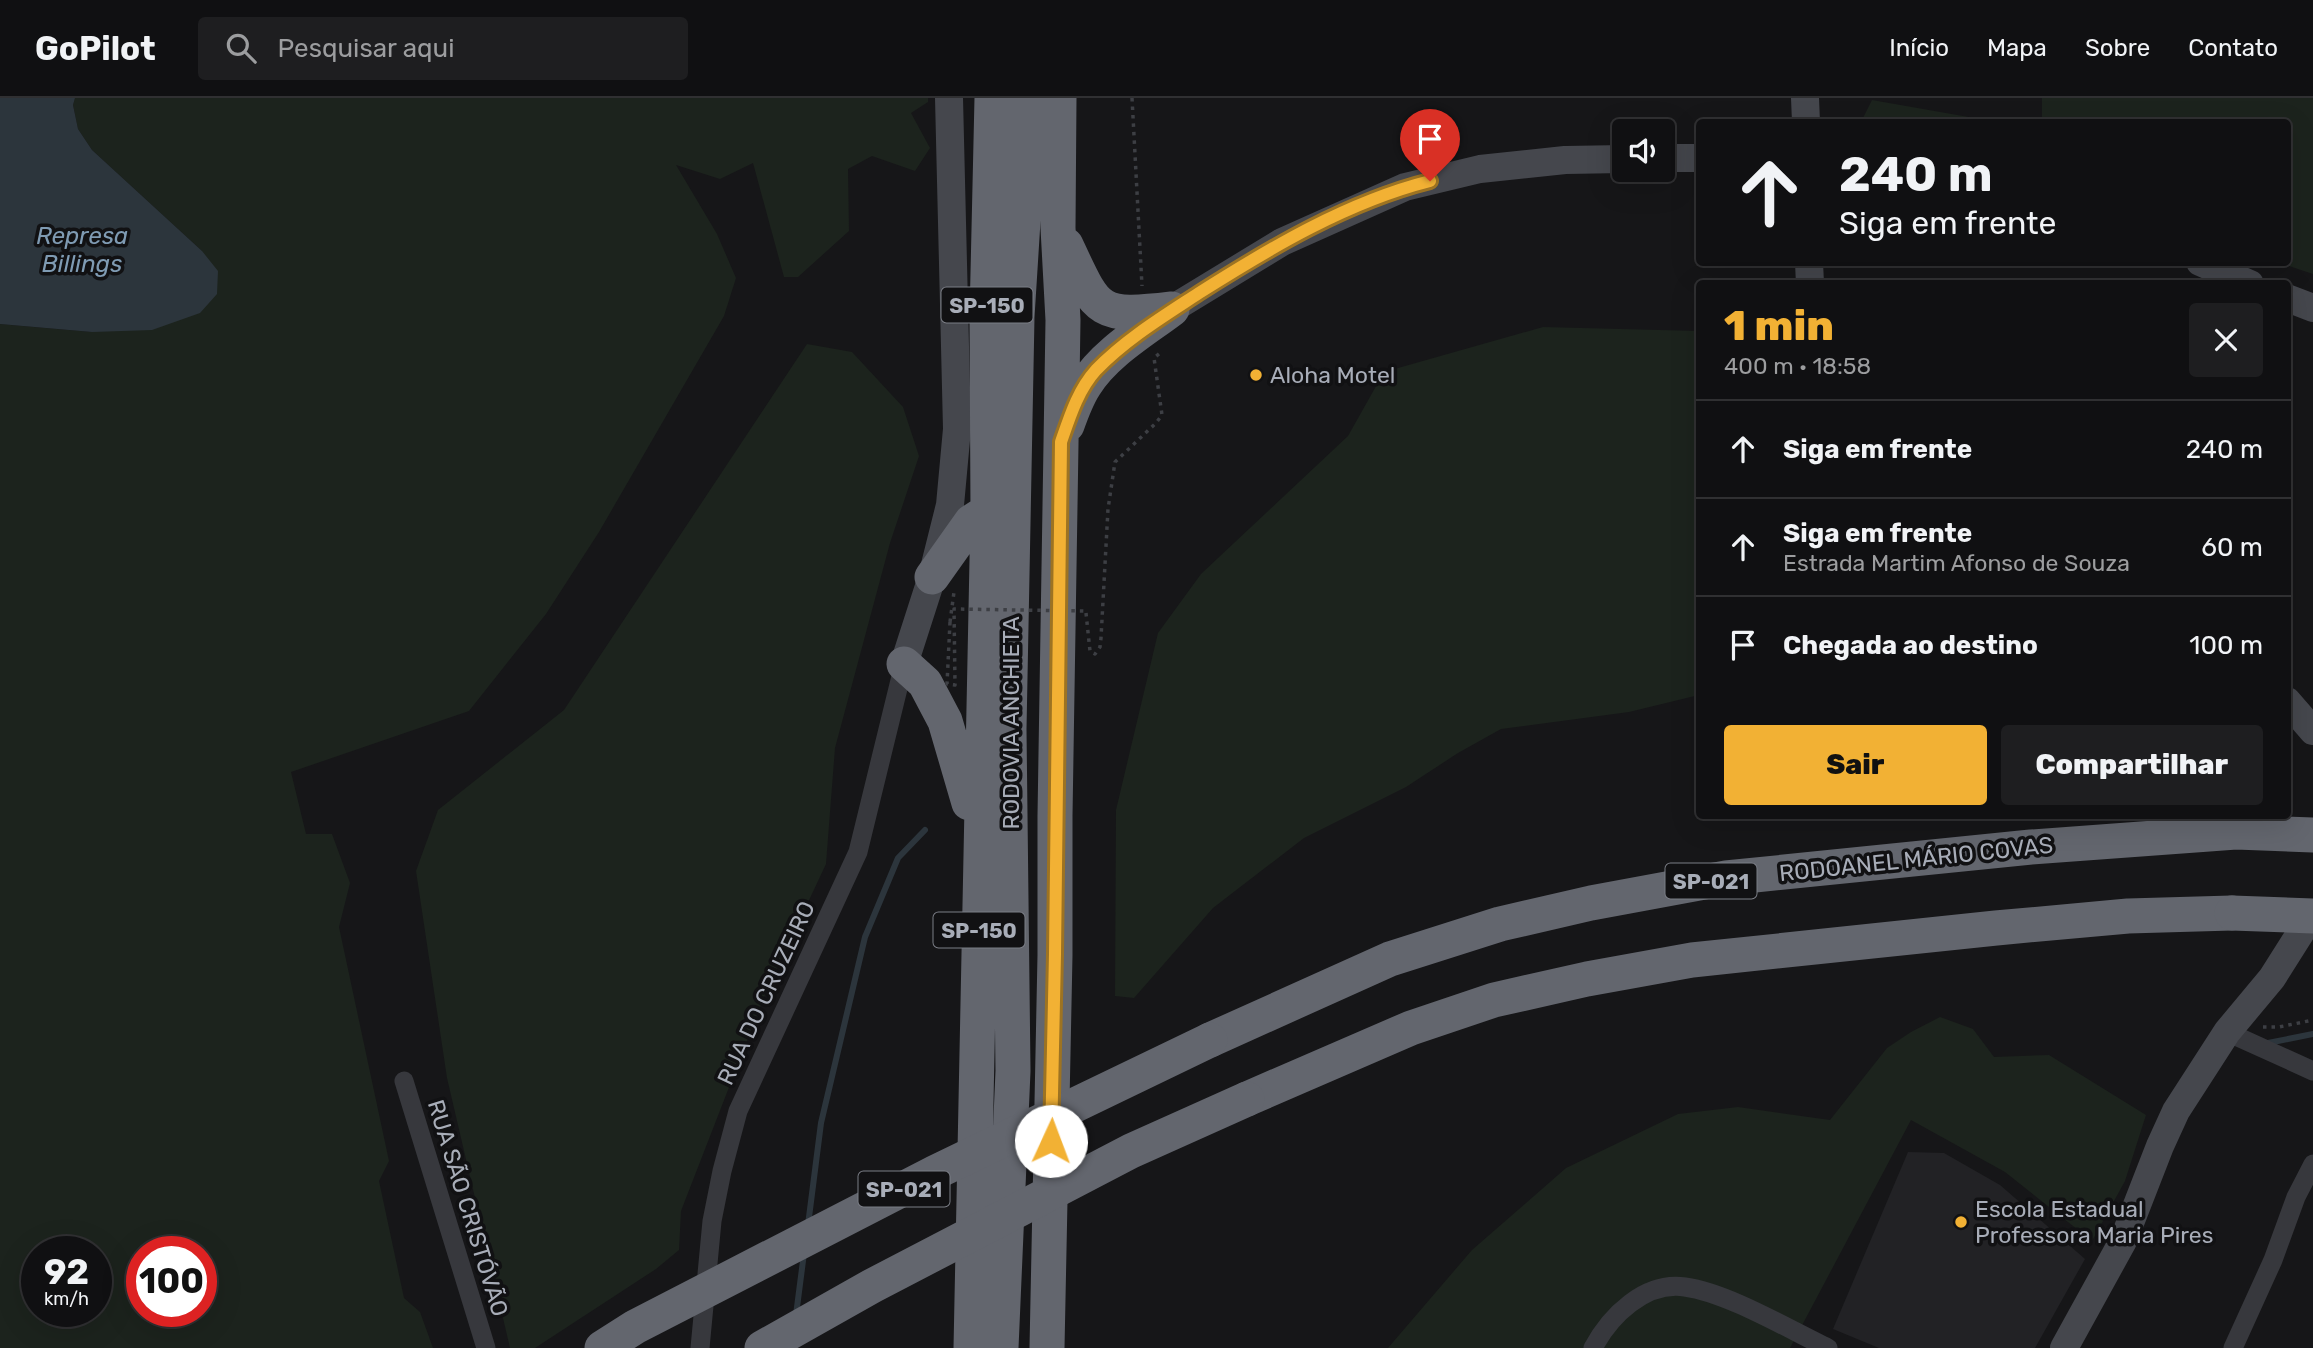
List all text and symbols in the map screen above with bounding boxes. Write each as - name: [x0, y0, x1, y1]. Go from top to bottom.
- search box: [198, 17, 688, 80]
- text: GoPilot: [35, 29, 156, 68]
- icon: search: [222, 29, 260, 67]
- text: Pesquisar aqui: [278, 33, 454, 64]
- text: Início: [1889, 34, 1949, 62]
- text: Mapa: [1987, 34, 2047, 62]
- text: Sobre: [2085, 34, 2150, 62]
- text: Contato: [2188, 34, 2278, 62]
- pin: [1400, 109, 1460, 181]
- map controls: [1612, 119, 1675, 182]
- button: sound: [1612, 119, 1675, 182]
- icon: arrive: [1411, 120, 1449, 158]
- text: 240 m: [1839, 145, 1993, 203]
- icon: ahead: [1724, 147, 1815, 238]
- text: Siga em frente: [1839, 204, 2057, 242]
- water label: Represa Billings: [36, 222, 128, 278]
- road number: SP-150: [942, 288, 1032, 322]
- text: 1 min: [1724, 301, 1834, 351]
- button: close: [2189, 303, 2263, 377]
- text: 400 m · 18:58: [1724, 352, 1871, 380]
- place label: Aloha Motel: [1270, 361, 1395, 389]
- marker: Aloha Motel: [1248, 367, 1264, 383]
- icon: ahead: [1724, 430, 1762, 468]
- text: Siga em frente: [1783, 434, 1972, 465]
- text: 240 m: [2186, 434, 2263, 465]
- text: Siga em frente: [1783, 518, 1972, 549]
- icon: ahead: [1724, 528, 1762, 566]
- text: 60 m: [2201, 532, 2263, 563]
- text: Estrada Martim Afonso de Souza: [1783, 549, 2130, 577]
- street label: RODOVIA ANCHIETA: [997, 616, 1025, 830]
- icon: arrive: [1724, 626, 1762, 664]
- text: Chegada ao destino: [1783, 630, 2038, 661]
- text: 100 m: [2189, 630, 2263, 661]
- button: Sair: [1724, 725, 1987, 805]
- button: Compartilhar: [2001, 725, 2263, 805]
- street label: RODOANEL MÁRIO COVAS: [1778, 831, 2054, 887]
- road number: SP-021: [1666, 864, 1756, 898]
- street label: RUA DO CRUZEIRO: [711, 897, 821, 1089]
- road number: SP-150: [934, 912, 1024, 948]
- street label: RUA SÃO CRISTÓVÃO: [422, 1096, 514, 1320]
- position arrow: [1014, 1104, 1088, 1178]
- road number: SP-021: [858, 1172, 950, 1206]
- place label: Escola Estadual Professora Maria Pires: [1975, 1195, 2213, 1249]
- marker: Escola Estadual Professora Maria Pires: [1953, 1214, 1969, 1230]
- speed limit sign: 100: [126, 1236, 217, 1327]
- text: 92: [44, 1251, 89, 1293]
- text: km/h: [44, 1288, 89, 1310]

